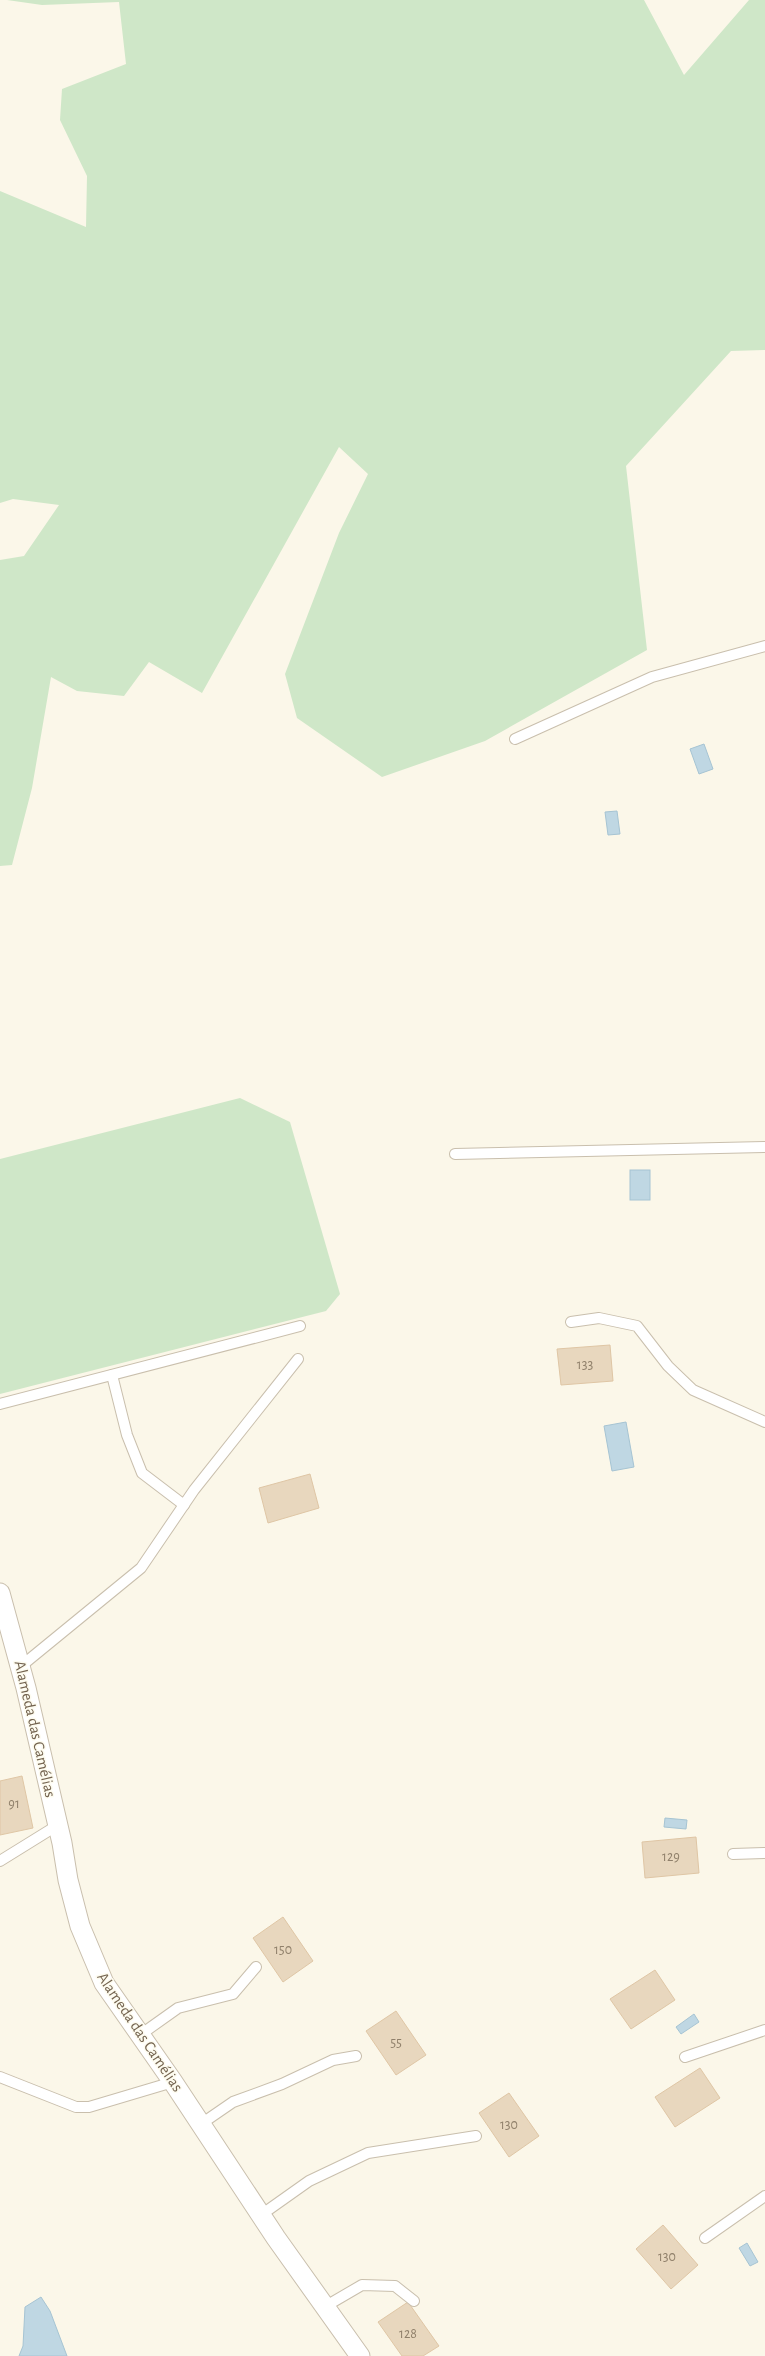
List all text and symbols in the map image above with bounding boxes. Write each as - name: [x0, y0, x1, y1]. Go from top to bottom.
- house number: 133: [577, 1358, 593, 1372]
- street label: Alameda das Camélias: [11, 1659, 59, 1799]
- house number: 91: [8, 1797, 20, 1811]
- house number: 129: [662, 1850, 680, 1864]
- house number: 150: [274, 1943, 292, 1957]
- street label: Alameda das Camélias: [94, 1969, 186, 2095]
- house number: 55: [390, 2036, 402, 2050]
- house number: 130: [500, 2118, 518, 2132]
- house number: 130: [658, 2250, 676, 2264]
- house number: 128: [399, 2327, 417, 2341]

